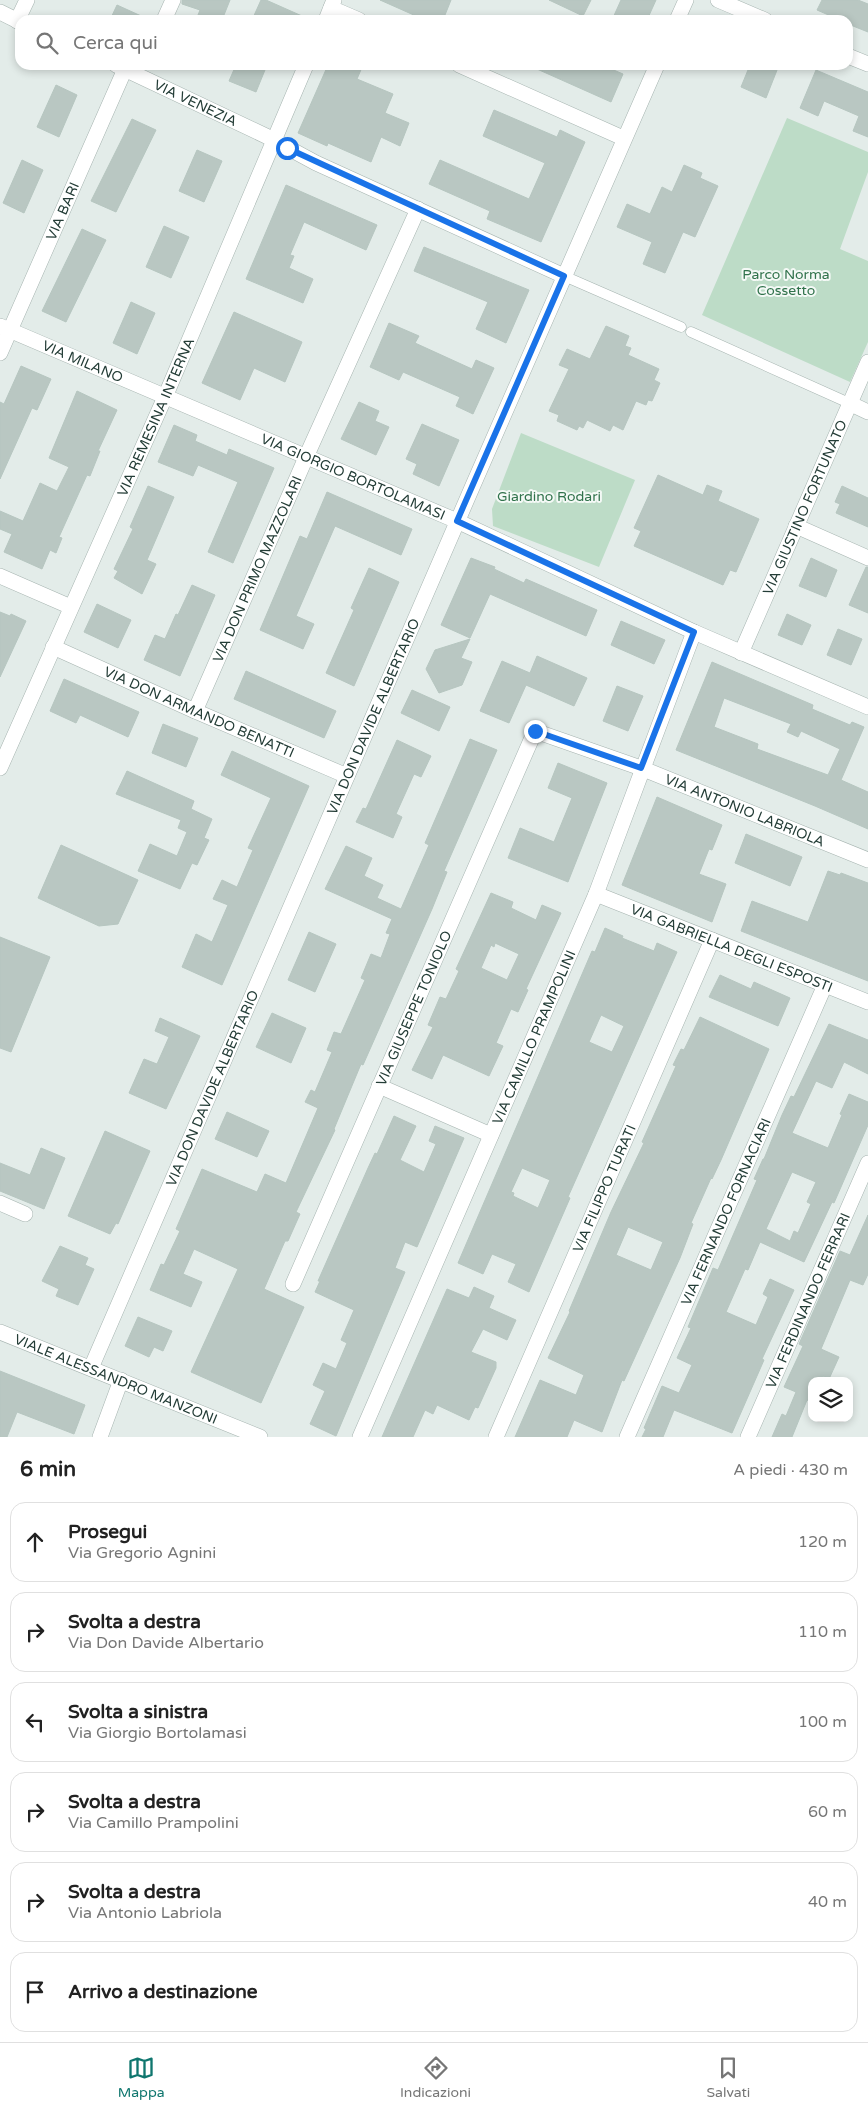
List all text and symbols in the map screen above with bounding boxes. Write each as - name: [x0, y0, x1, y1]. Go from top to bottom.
- search box: [15, 15, 853, 70]
- icon: search: [33, 29, 61, 57]
- text: Cerca qui: [73, 32, 158, 54]
- street label: VIA VENEZIA: [151, 76, 240, 130]
- route start: [276, 137, 299, 160]
- street label: VIA BARI: [43, 180, 83, 243]
- park label: Parco Norma Cossetto: [742, 266, 830, 299]
- street label: VIA REMESINA INTERNA: [114, 335, 198, 499]
- street label: VIA MILANO: [40, 337, 126, 387]
- street label: VIA GIUSTINO FORTUNATO: [759, 417, 851, 598]
- street label: VIA GIORGIO BORTOLAMASI: [258, 430, 448, 524]
- street label: VIA DON PRIMO MAZZOLARI: [209, 473, 306, 665]
- park label: Giardino Rodari: [497, 488, 601, 505]
- street label: VIA DON DAVIDE ALBERTARIO: [324, 616, 423, 817]
- street label: VIA DON ARMANDO BENATTI: [101, 663, 297, 762]
- route end: [524, 720, 547, 743]
- street label: VIA ANTONIO LABRIOLA: [662, 771, 827, 851]
- street label: VIA GABRIELLA DEGLI ESPOSTI: [628, 901, 835, 996]
- street label: VIA GIUSEPPE TONIOLO: [373, 928, 456, 1089]
- street label: VIA CAMILLO PRAMPOLINI: [489, 948, 580, 1127]
- street label: VIA DON DAVIDE ALBERTARIO: [163, 988, 263, 1189]
- street label: VIA FERNANDO FORNACIARI: [678, 1116, 775, 1308]
- street label: VIA FILIPPO TURATI: [569, 1122, 640, 1255]
- street label: VIA FERDINANDO FERRARI: [762, 1210, 854, 1391]
- street label: VIALE ALESSANDRO MANZONI: [12, 1331, 220, 1428]
- map controls: [808, 1377, 853, 1422]
- button: layers: [808, 1377, 853, 1422]
- text: 6 min: [20, 1457, 76, 1482]
- text: A piedi · 430 m: [733, 1460, 848, 1480]
- text: Prosegui: [68, 1521, 147, 1543]
- icon: ahead: [21, 1528, 49, 1556]
- text: 120 m: [798, 1532, 847, 1552]
- text: Via Gregorio Agnini: [68, 1543, 216, 1563]
- text: Svolta a destra: [68, 1611, 201, 1633]
- icon: right: [21, 1618, 49, 1646]
- text: 110 m: [798, 1622, 847, 1642]
- text: Via Don Davide Albertario: [68, 1633, 264, 1653]
- text: Svolta a sinistra: [68, 1701, 208, 1723]
- icon: left: [21, 1708, 49, 1736]
- text: 100 m: [798, 1712, 847, 1732]
- text: Via Giorgio Bortolamasi: [68, 1723, 247, 1743]
- text: Svolta a destra: [68, 1791, 201, 1813]
- icon: right: [21, 1798, 49, 1826]
- text: 60 m: [808, 1802, 847, 1822]
- text: Via Camillo Prampolini: [68, 1813, 239, 1833]
- text: Svolta a destra: [68, 1881, 201, 1903]
- icon: right: [21, 1888, 49, 1916]
- text: 40 m: [808, 1892, 847, 1912]
- text: Via Antonio Labriola: [68, 1903, 222, 1923]
- icon: arrive: [21, 1978, 49, 2006]
- text: Arrivo a destinazione: [68, 1981, 258, 2003]
- tab: Mappa: [118, 2054, 165, 2101]
- tab: Indicazioni: [400, 2054, 471, 2101]
- tab: Salvati: [706, 2054, 750, 2101]

